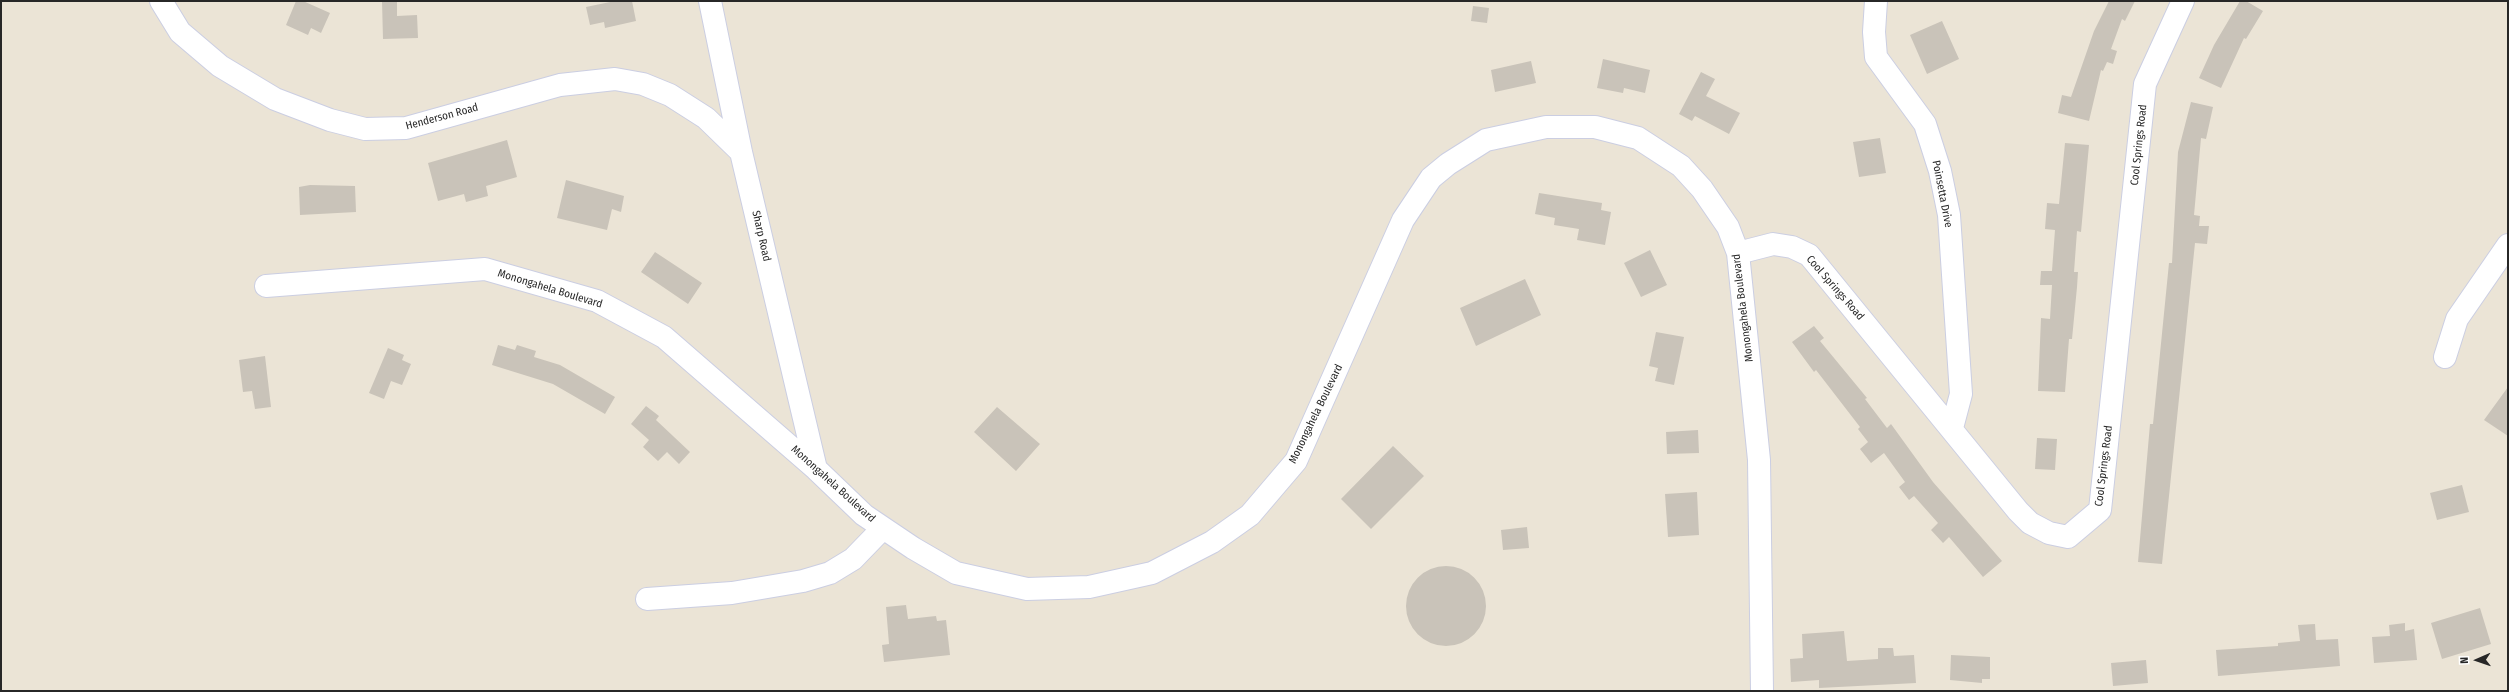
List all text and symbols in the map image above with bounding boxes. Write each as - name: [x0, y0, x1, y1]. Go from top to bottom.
- street label: Henderson Road: [404, 101, 480, 133]
- street label: Cool Springs Road: [2128, 104, 2150, 186]
- street label: Poinsetta Drive: [1929, 159, 1955, 229]
- street label: Sharp Road: [749, 209, 773, 263]
- street label: Monongahela Boulevard: [1730, 253, 1756, 363]
- street label: Cool Springs Road: [1803, 253, 1867, 323]
- street label: Monongahela Boulevard: [496, 267, 604, 311]
- street label: Monongahela Boulevard: [1286, 362, 1346, 466]
- street label: Cool Springs Road: [2092, 425, 2116, 507]
- street label: Monongahela Boulevard: [788, 443, 878, 525]
- north arrow: [2457, 640, 2497, 680]
- text: N: [2458, 657, 2471, 664]

